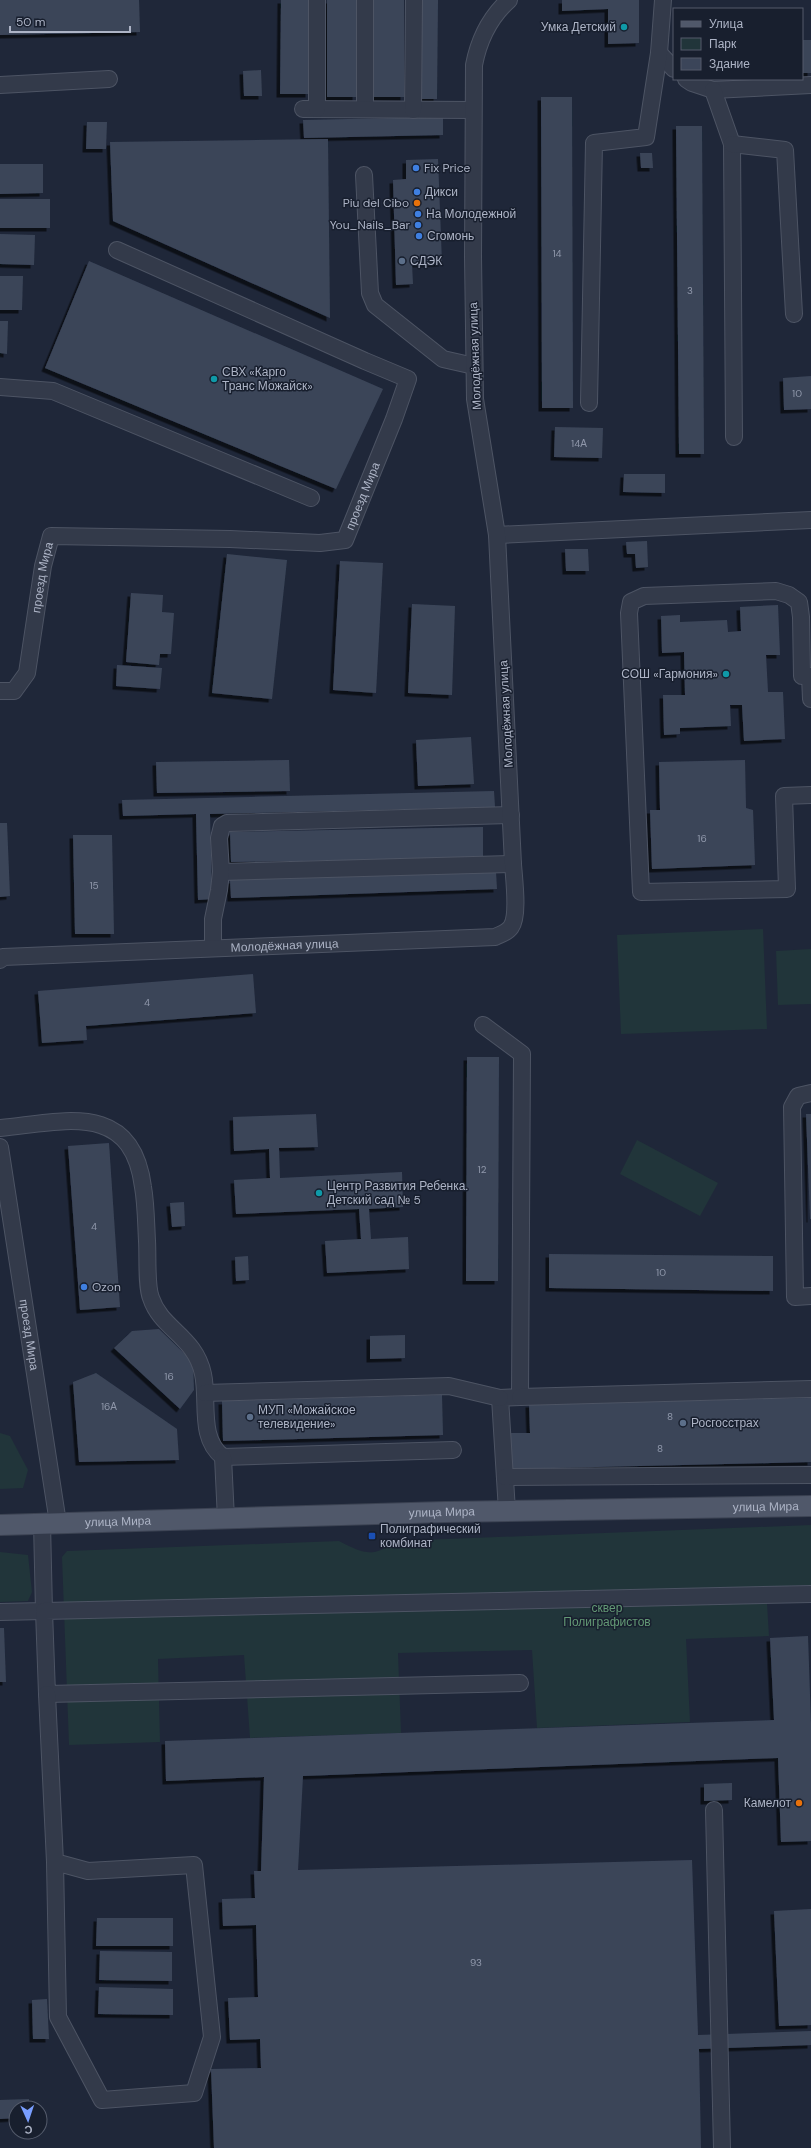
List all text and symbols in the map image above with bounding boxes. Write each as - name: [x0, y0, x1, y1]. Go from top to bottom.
- scale bar: [10, 8, 130, 34]
- legend: [673, 8, 803, 80]
- text: 50 m: [16, 14, 45, 30]
- text: Улица: [709, 16, 743, 32]
- place label: Умка Детский: [541, 19, 616, 35]
- marker: Умка Детский: [619, 22, 629, 32]
- text: Парк: [709, 36, 737, 52]
- text: Здание: [709, 56, 750, 72]
- place label: Fix Price: [424, 160, 471, 176]
- marker: Fix Price: [411, 163, 421, 173]
- place label: Дикси: [425, 184, 458, 200]
- marker: Дикси: [412, 187, 422, 197]
- place label: Piu del Cibo: [343, 195, 409, 211]
- marker: Piu del Cibo: [412, 198, 422, 208]
- place label: На Молодежной: [426, 206, 516, 222]
- marker: На Молодежной: [413, 209, 423, 219]
- place label: You_Nails_Bar: [330, 217, 411, 233]
- marker: You_Nails_Bar: [413, 220, 423, 230]
- place label: Сгомонь: [427, 228, 474, 244]
- marker: Сгомонь: [414, 231, 424, 241]
- house number: 14: [552, 247, 562, 260]
- place label: СДЭК: [410, 253, 442, 269]
- marker: СДЭК: [397, 256, 407, 266]
- house number: 3: [687, 284, 693, 297]
- street label: Молодёжная улица: [465, 302, 485, 410]
- place label: СВХ «Карго Транс Можайск»: [222, 364, 313, 394]
- marker: СВХ «Карго Транс Можайск»: [209, 374, 219, 384]
- house number: 10: [792, 387, 802, 400]
- house number: 14А: [571, 437, 587, 450]
- street label: проезд Мира: [342, 460, 384, 532]
- street label: проезд Мира: [28, 540, 57, 614]
- street label: Молодёжная улица: [495, 659, 517, 768]
- place label: СОШ «Гармония»: [621, 666, 718, 682]
- marker: СОШ «Гармония»: [721, 669, 731, 679]
- house number: 16: [697, 832, 707, 845]
- house number: 15: [89, 879, 99, 892]
- street label: Молодёжная улица: [230, 935, 339, 956]
- house number: 4: [144, 996, 150, 1009]
- house number: 12: [478, 1163, 487, 1176]
- place label: Центр Развития Ребенка. Детский сад № 5: [327, 1178, 468, 1208]
- marker: Центр Развития Ребенка. Детский сад № 5: [314, 1188, 324, 1198]
- house number: 4: [91, 1220, 97, 1233]
- house number: 10: [656, 1266, 666, 1279]
- place label: Ozon: [92, 1279, 121, 1295]
- marker: Ozon: [79, 1282, 89, 1292]
- street label: проезд Мира: [16, 1298, 42, 1372]
- house number: 16: [164, 1370, 174, 1383]
- house number: 16А: [101, 1400, 117, 1413]
- place label: МУП «Можайское телевидение»: [258, 1402, 356, 1432]
- house number: 8: [667, 1410, 673, 1423]
- marker: МУП «Можайское телевидение»: [245, 1412, 255, 1422]
- place label: Росгосстрах: [691, 1415, 759, 1431]
- marker: Росгосстрах: [678, 1418, 688, 1428]
- house number: 8: [657, 1442, 663, 1455]
- street label: улица Мира: [732, 1498, 799, 1515]
- street label: улица Мира: [408, 1504, 475, 1521]
- street label: улица Мира: [85, 1513, 152, 1531]
- place label: Полиграфический комбинат: [380, 1521, 481, 1551]
- marker: Полиграфический комбинат: [367, 1531, 377, 1541]
- park label: сквер Полиграфистов: [563, 1600, 651, 1630]
- place label: Камелот: [744, 1795, 792, 1811]
- marker: Камелот: [794, 1798, 804, 1808]
- house number: 93: [470, 1956, 482, 1969]
- north arrow: [8, 2100, 48, 2140]
- text: С: [24, 2123, 33, 2137]

